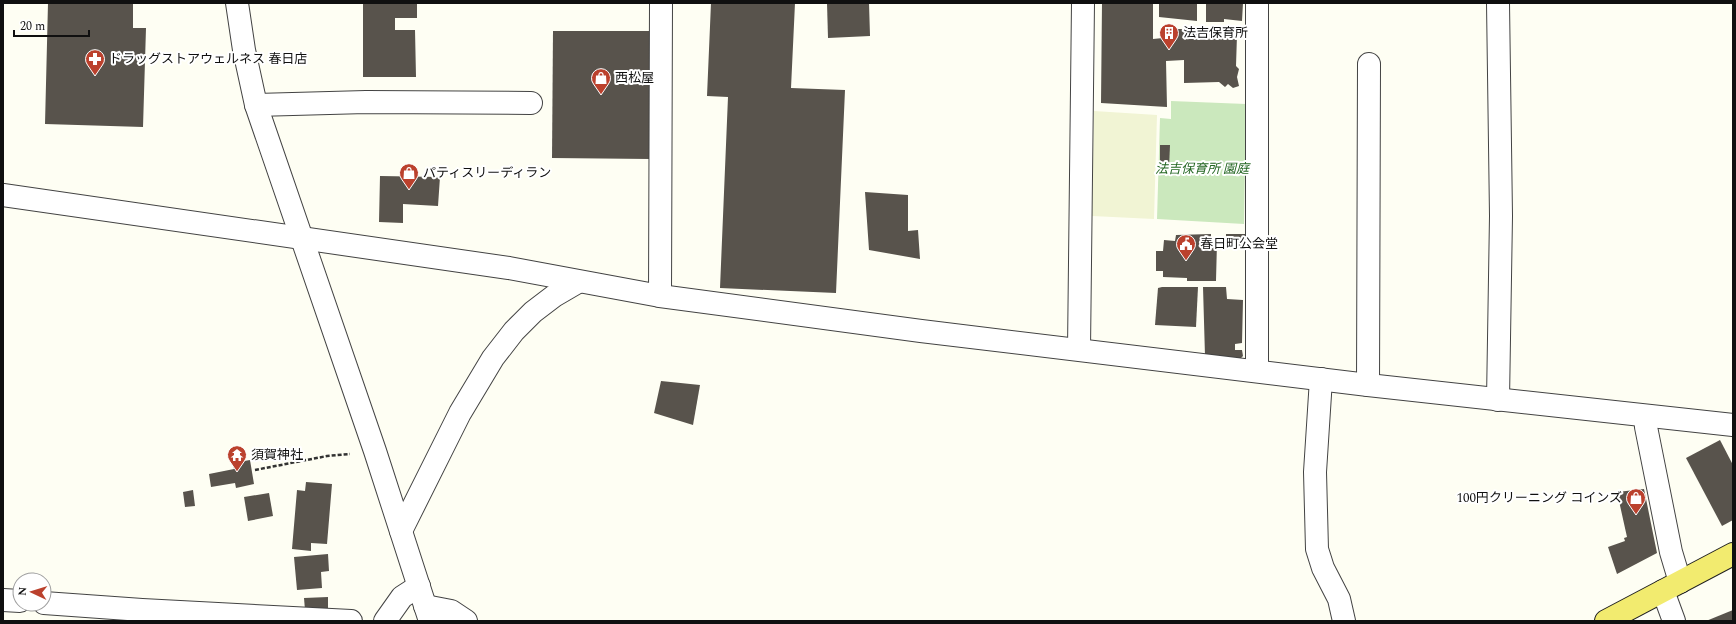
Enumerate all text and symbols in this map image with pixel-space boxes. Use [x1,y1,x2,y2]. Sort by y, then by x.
scale bar [14,12,89,38]
text: 20 m [20,17,45,36]
building icon: 法吉保育所 [1158,22,1180,50]
place label: 法吉保育所 [1183,23,1248,43]
pharmacy icon: ドラッグストアウェルネス 春日店 [84,48,106,76]
place label: ドラッグストアウェルネス 春日店 [109,49,307,69]
shop icon: 西松屋 [590,67,612,95]
place label: 西松屋 [615,68,654,88]
park label: 法吉保育所 園庭 [1155,159,1251,179]
shop icon: パティスリーディラン [398,162,420,190]
place label: パティスリーディラン [423,163,551,183]
public building icon: 春日町公会堂 [1175,233,1197,261]
place label: 春日町公会堂 [1200,234,1278,254]
temple icon: 須賀神社 [226,444,248,472]
place label: 須賀神社 [251,445,303,465]
shop icon: 100円クリーニング コインズ [1625,487,1647,515]
place label: 100円クリーニング コインズ [1457,488,1622,508]
north arrow [12,572,52,612]
text: N [14,586,31,596]

